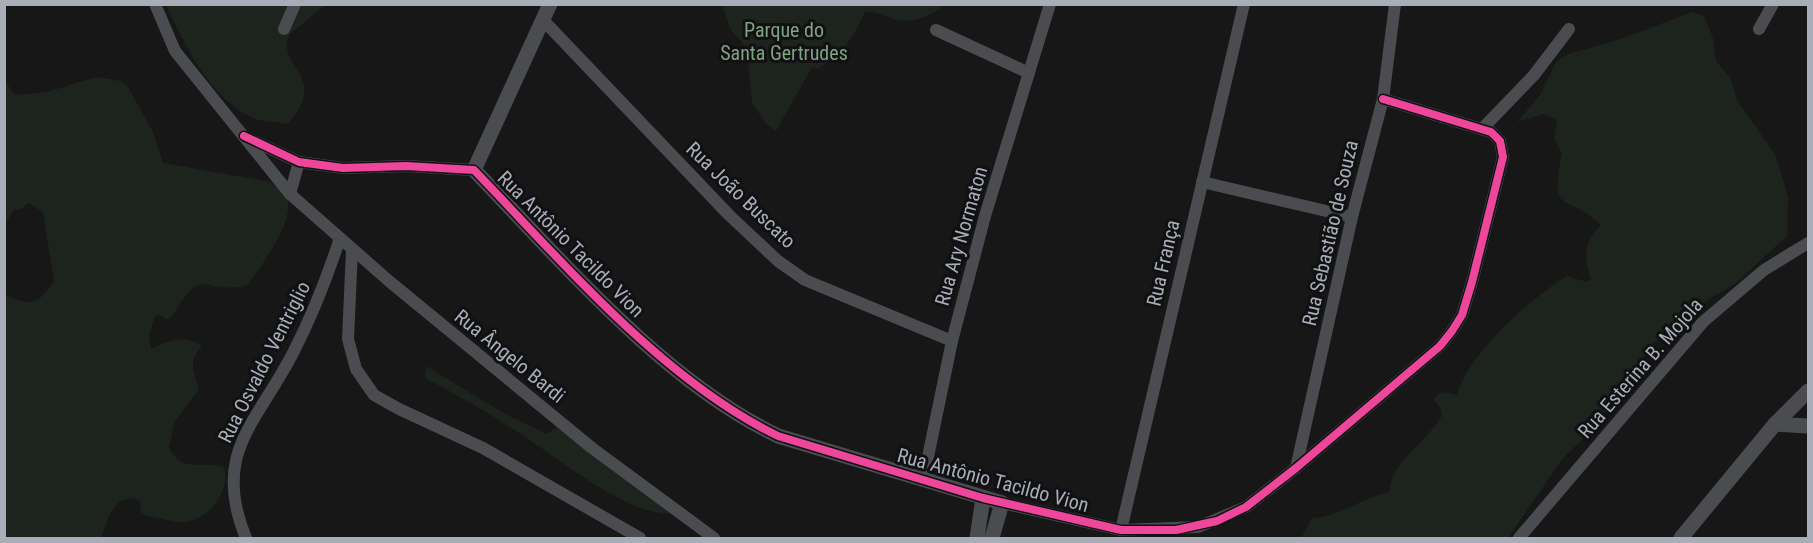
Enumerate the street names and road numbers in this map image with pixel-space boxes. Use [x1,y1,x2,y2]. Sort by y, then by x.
street label: Rua João Buscato [681,137,801,253]
street label: Rua Sebastião de Souza [1297,138,1363,328]
street label: Rua Ary Normaton [930,164,992,308]
street label: Rua Antônio Tacildo Vion [493,166,649,322]
street label: Rua França [1141,218,1185,308]
street label: Rua Osvaldo Ventriglio [213,277,315,447]
street label: Rua Esterina B. Mojola [1573,293,1707,443]
street label: Rua Ângelo Bardi [450,304,570,408]
street label: Rua Antônio Tacildo Vion [895,443,1091,517]

